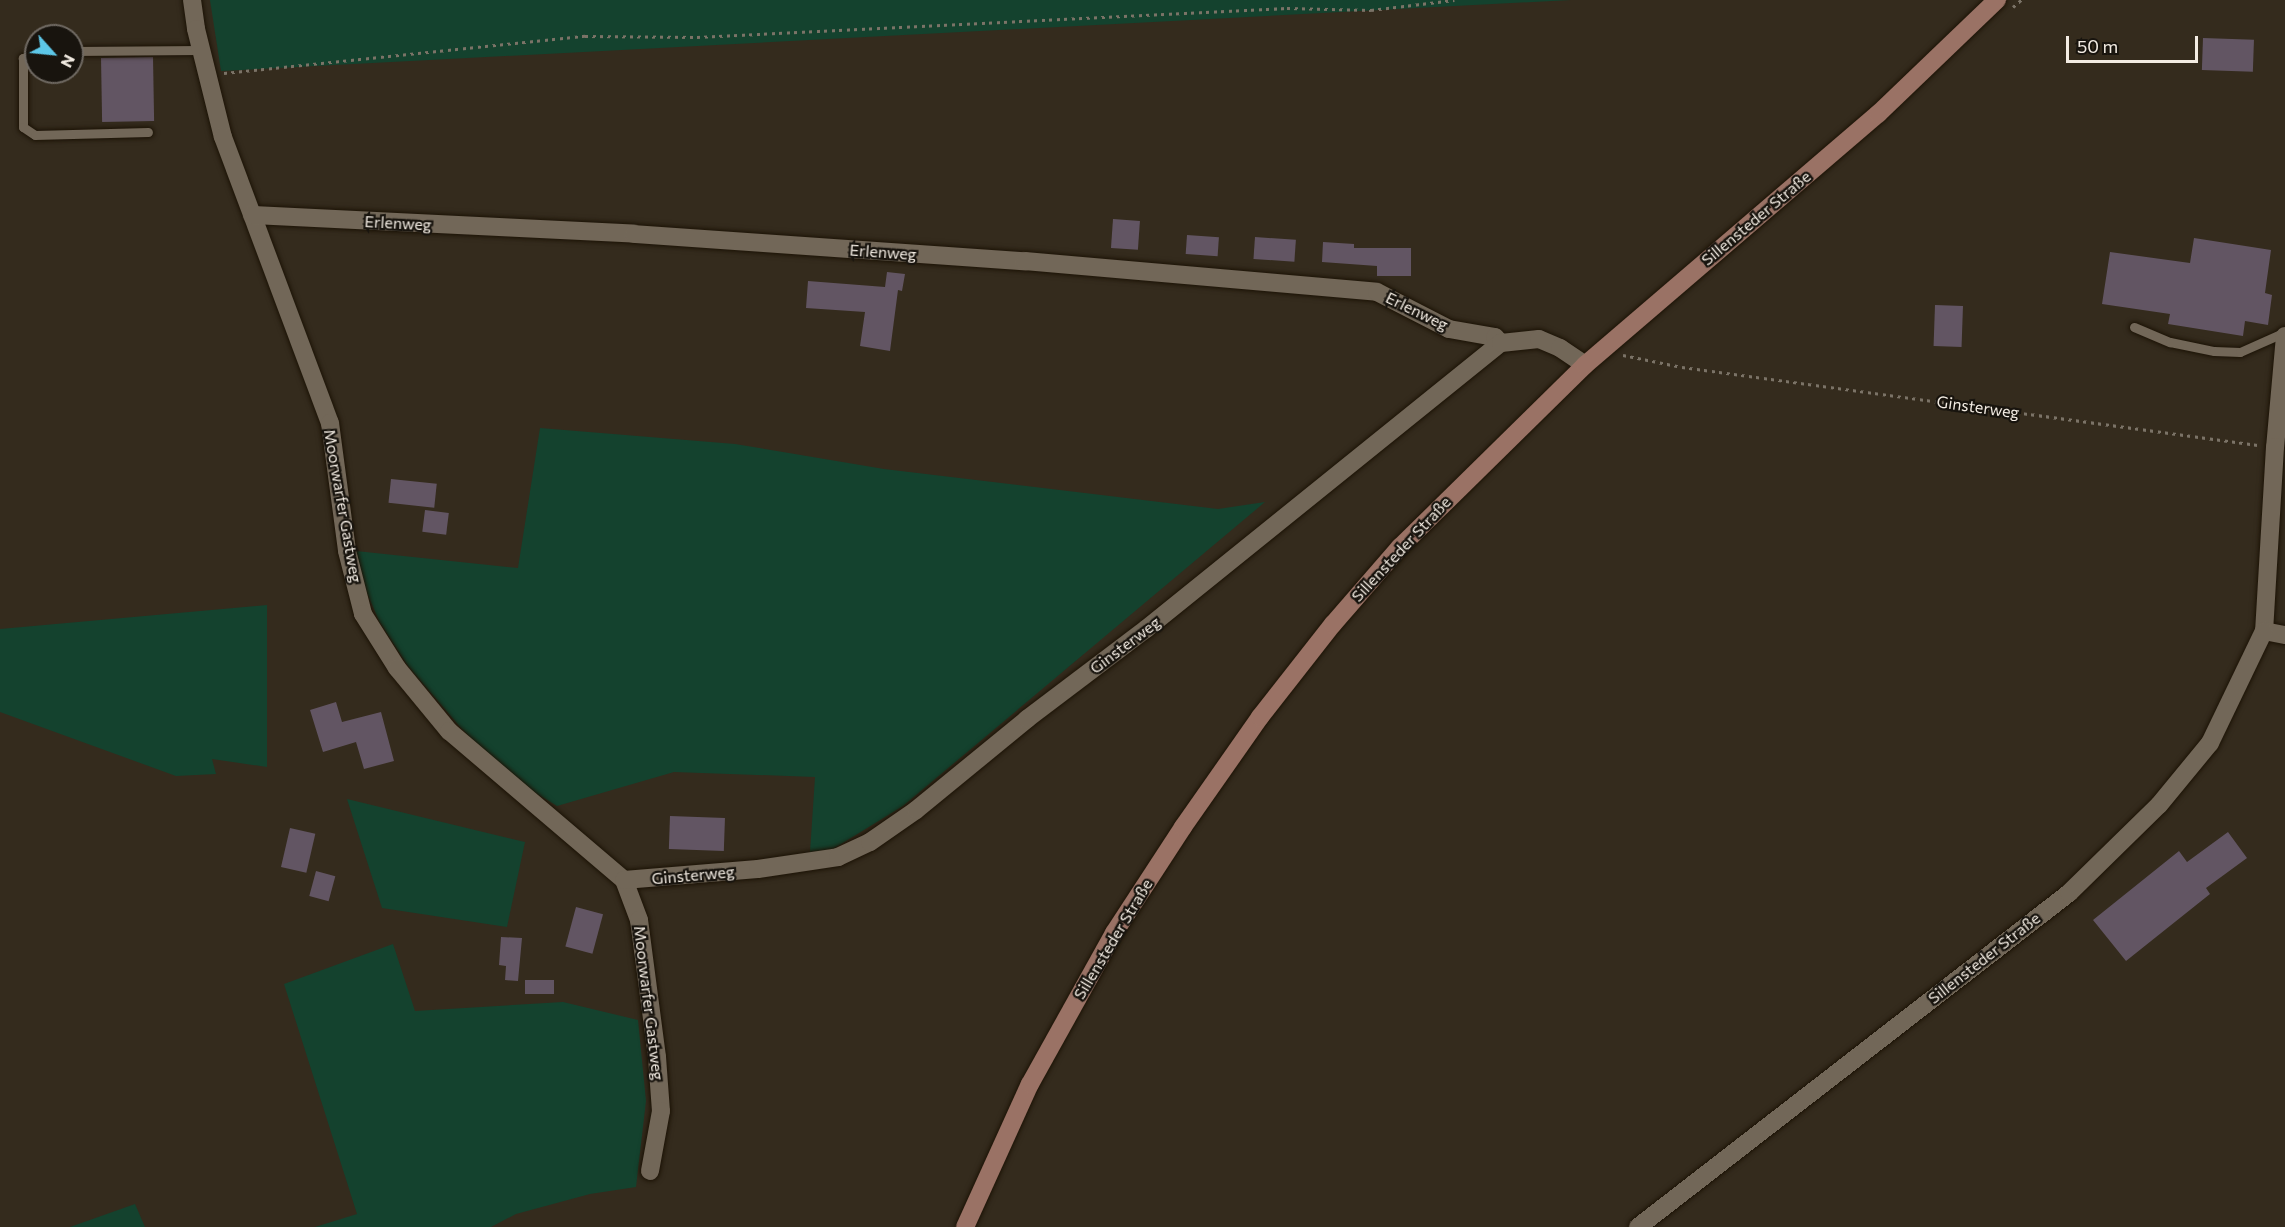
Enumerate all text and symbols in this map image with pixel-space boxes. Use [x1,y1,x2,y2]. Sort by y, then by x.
north arrow [24,24,84,84]
scale bar [2069,24,2201,62]
text: 50 m [2077,35,2118,57]
text: N [58,52,80,71]
street label: Sillensteder Straße [1697,167,1815,269]
street label: Erlenweg [364,212,432,234]
street label: Erlenweg [849,240,917,264]
street label: Erlenweg [1383,288,1451,334]
street label: Ginsterweg [1935,392,2021,422]
street label: Moorwarfer Gastweg [320,428,366,584]
street label: Sillensteder Straße [1347,492,1455,606]
street label: Ginsterweg [1086,612,1164,678]
street label: Ginsterweg [651,862,735,888]
street label: Sillensteder Straße [1069,875,1157,1003]
street label: Sillensteder Straße [1924,908,2044,1008]
street label: Moorwarfer Gastweg [630,925,668,1081]

